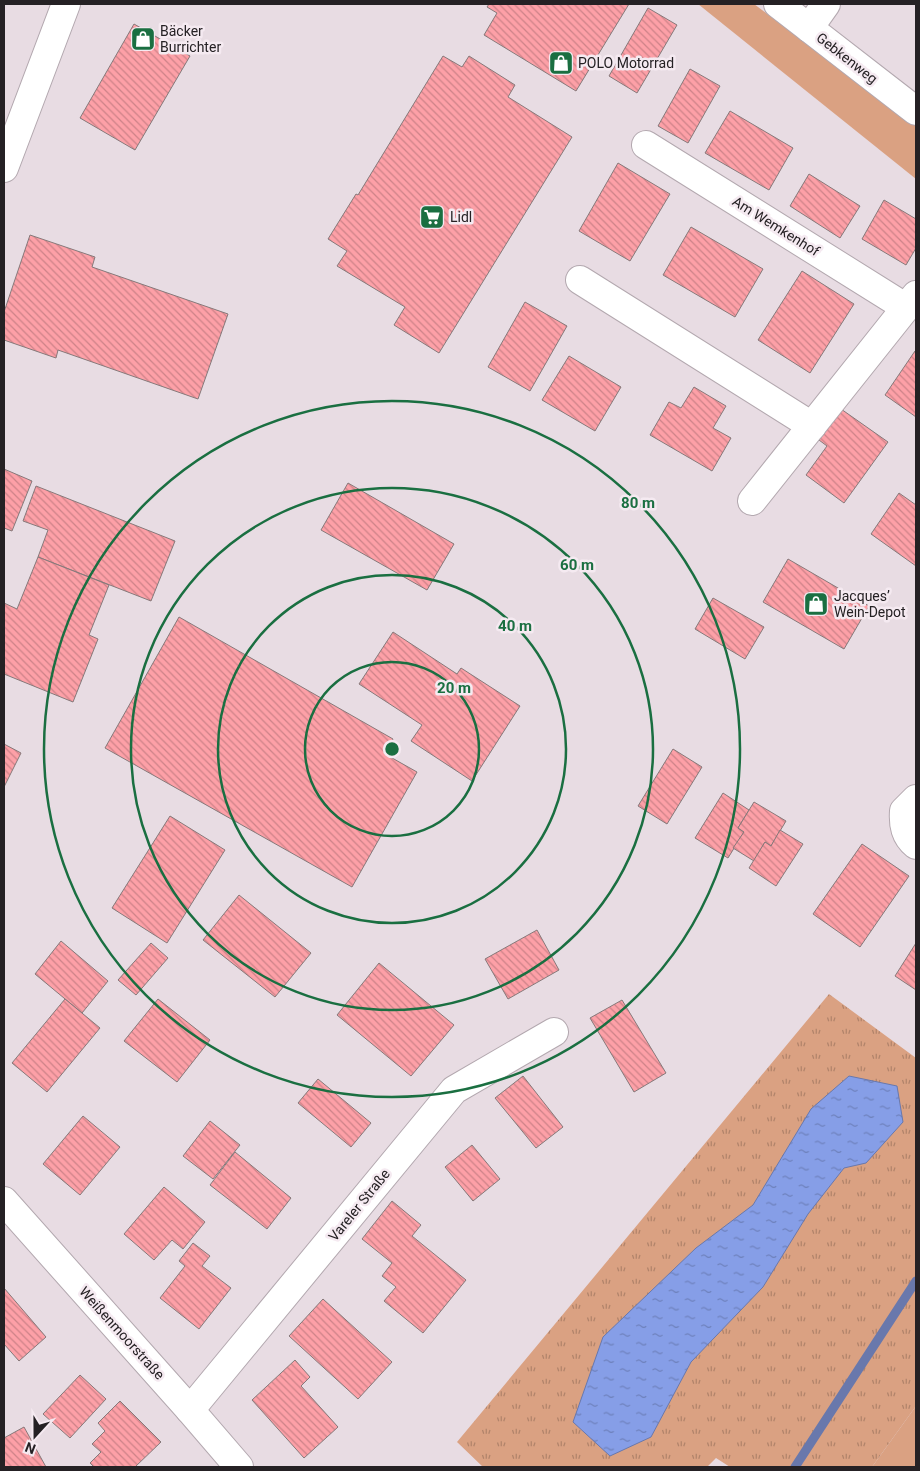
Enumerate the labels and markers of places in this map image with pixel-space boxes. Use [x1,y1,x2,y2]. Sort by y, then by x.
place label: Bäcker Burrichter [160,23,221,55]
shop icon: Bäcker Burrichter [130,26,156,52]
shop icon: POLO Motorrad [548,50,574,76]
place label: POLO Motorrad [578,55,674,71]
supermarket icon: Lidl [419,204,445,230]
place label: Lidl [450,209,472,225]
place label: Jacques’ Wein-Depot [834,588,906,620]
shop icon: Jacques’ Wein-Depot [803,591,829,617]
centre of rings [383,740,401,758]

